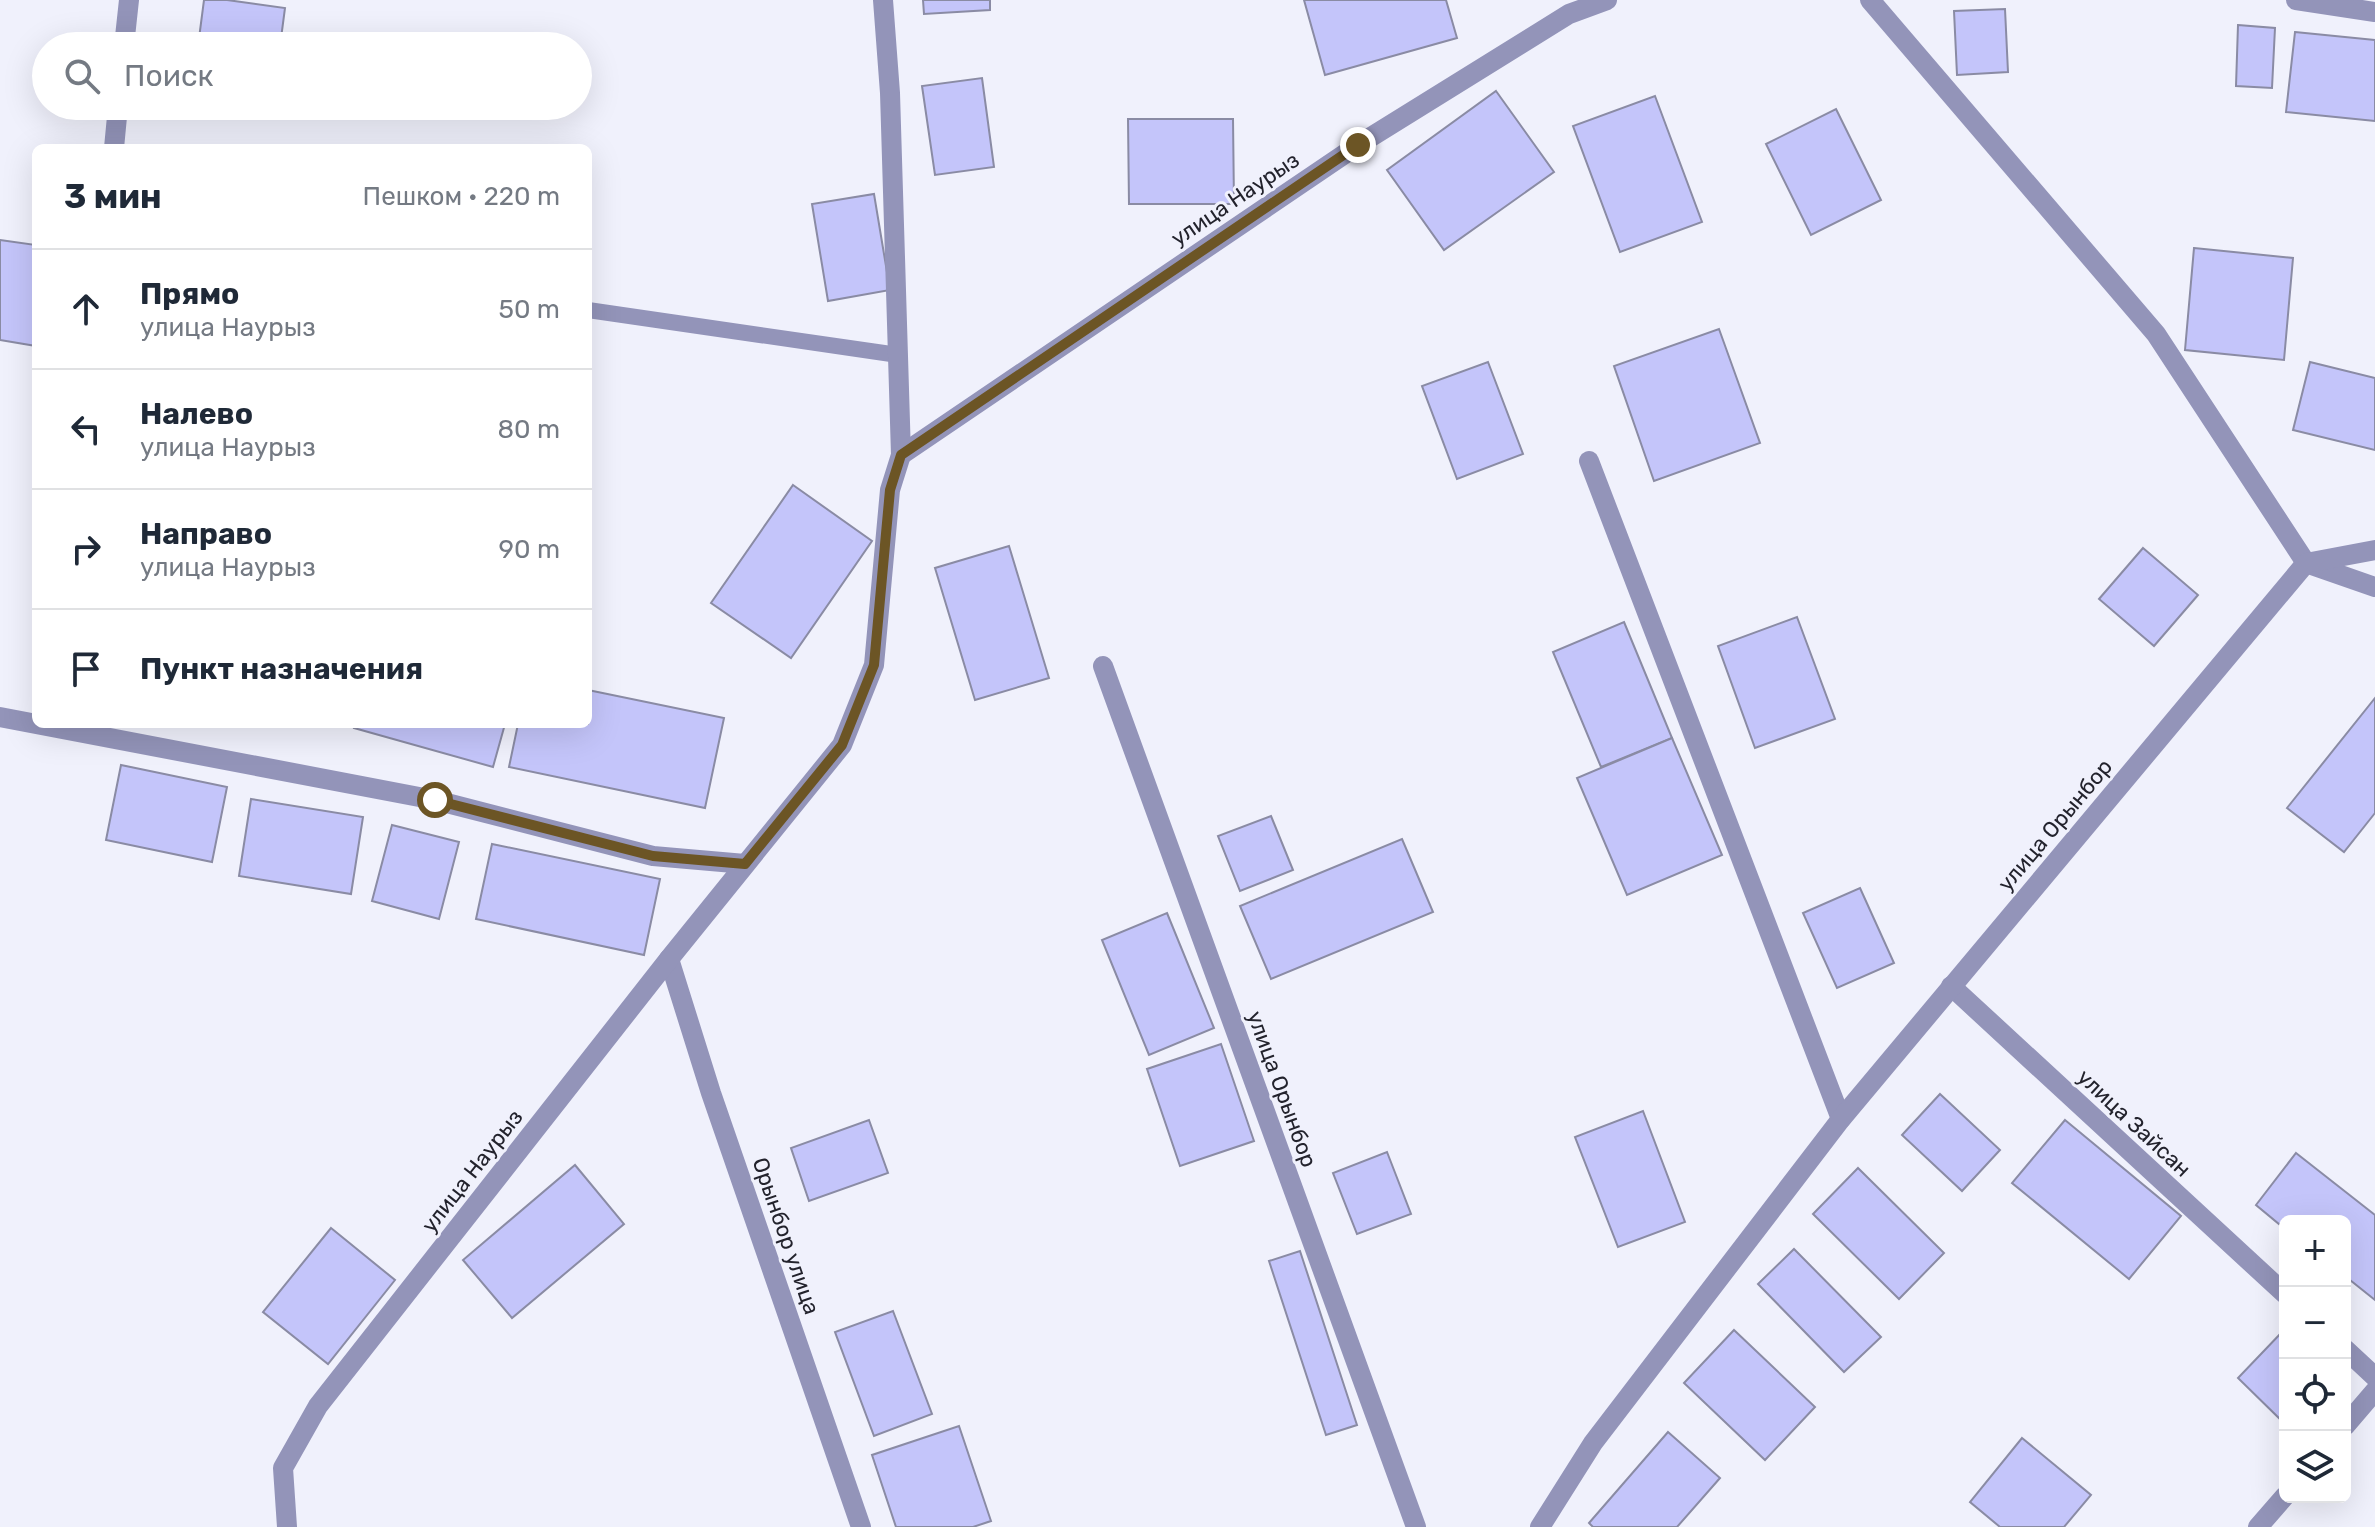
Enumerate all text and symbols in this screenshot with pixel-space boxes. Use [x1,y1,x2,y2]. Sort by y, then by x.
search box [32,32,592,120]
icon: search [60,54,104,98]
text: Поиск [124,58,214,94]
route end [1340,127,1376,163]
street label: улица Наурыз [1166,146,1304,252]
text: 3 мин [64,176,162,217]
text: Пешком · 220 m [363,181,560,212]
text: Прямо [140,276,239,312]
icon: ahead [64,287,108,331]
text: 50 m [499,294,560,325]
text: улица Наурыз [140,312,316,343]
text: Налево [140,396,253,432]
icon: left [64,407,108,451]
text: 80 m [497,414,560,445]
text: улица Наурыз [140,432,316,463]
text: Направо [140,516,272,552]
icon: right [64,527,108,571]
text: 90 m [499,534,560,565]
text: улица Наурыз [140,552,316,583]
icon: arrive [64,647,108,691]
text: Пункт назначения [140,651,423,687]
street label: улица Орынбор [1992,753,2118,897]
route start [417,782,453,818]
street label: улица Орынбор [1241,1007,1323,1171]
street label: улица Зайсан [2072,1063,2196,1183]
street label: улица Наурыз [416,1104,528,1238]
street label: Орынбор улица [747,1154,825,1318]
map controls [2279,1215,2351,1503]
button: + [2279,1215,2351,1287]
button: − [2279,1287,2351,1359]
button: locate [2279,1359,2351,1431]
button: layers [2279,1431,2351,1503]

